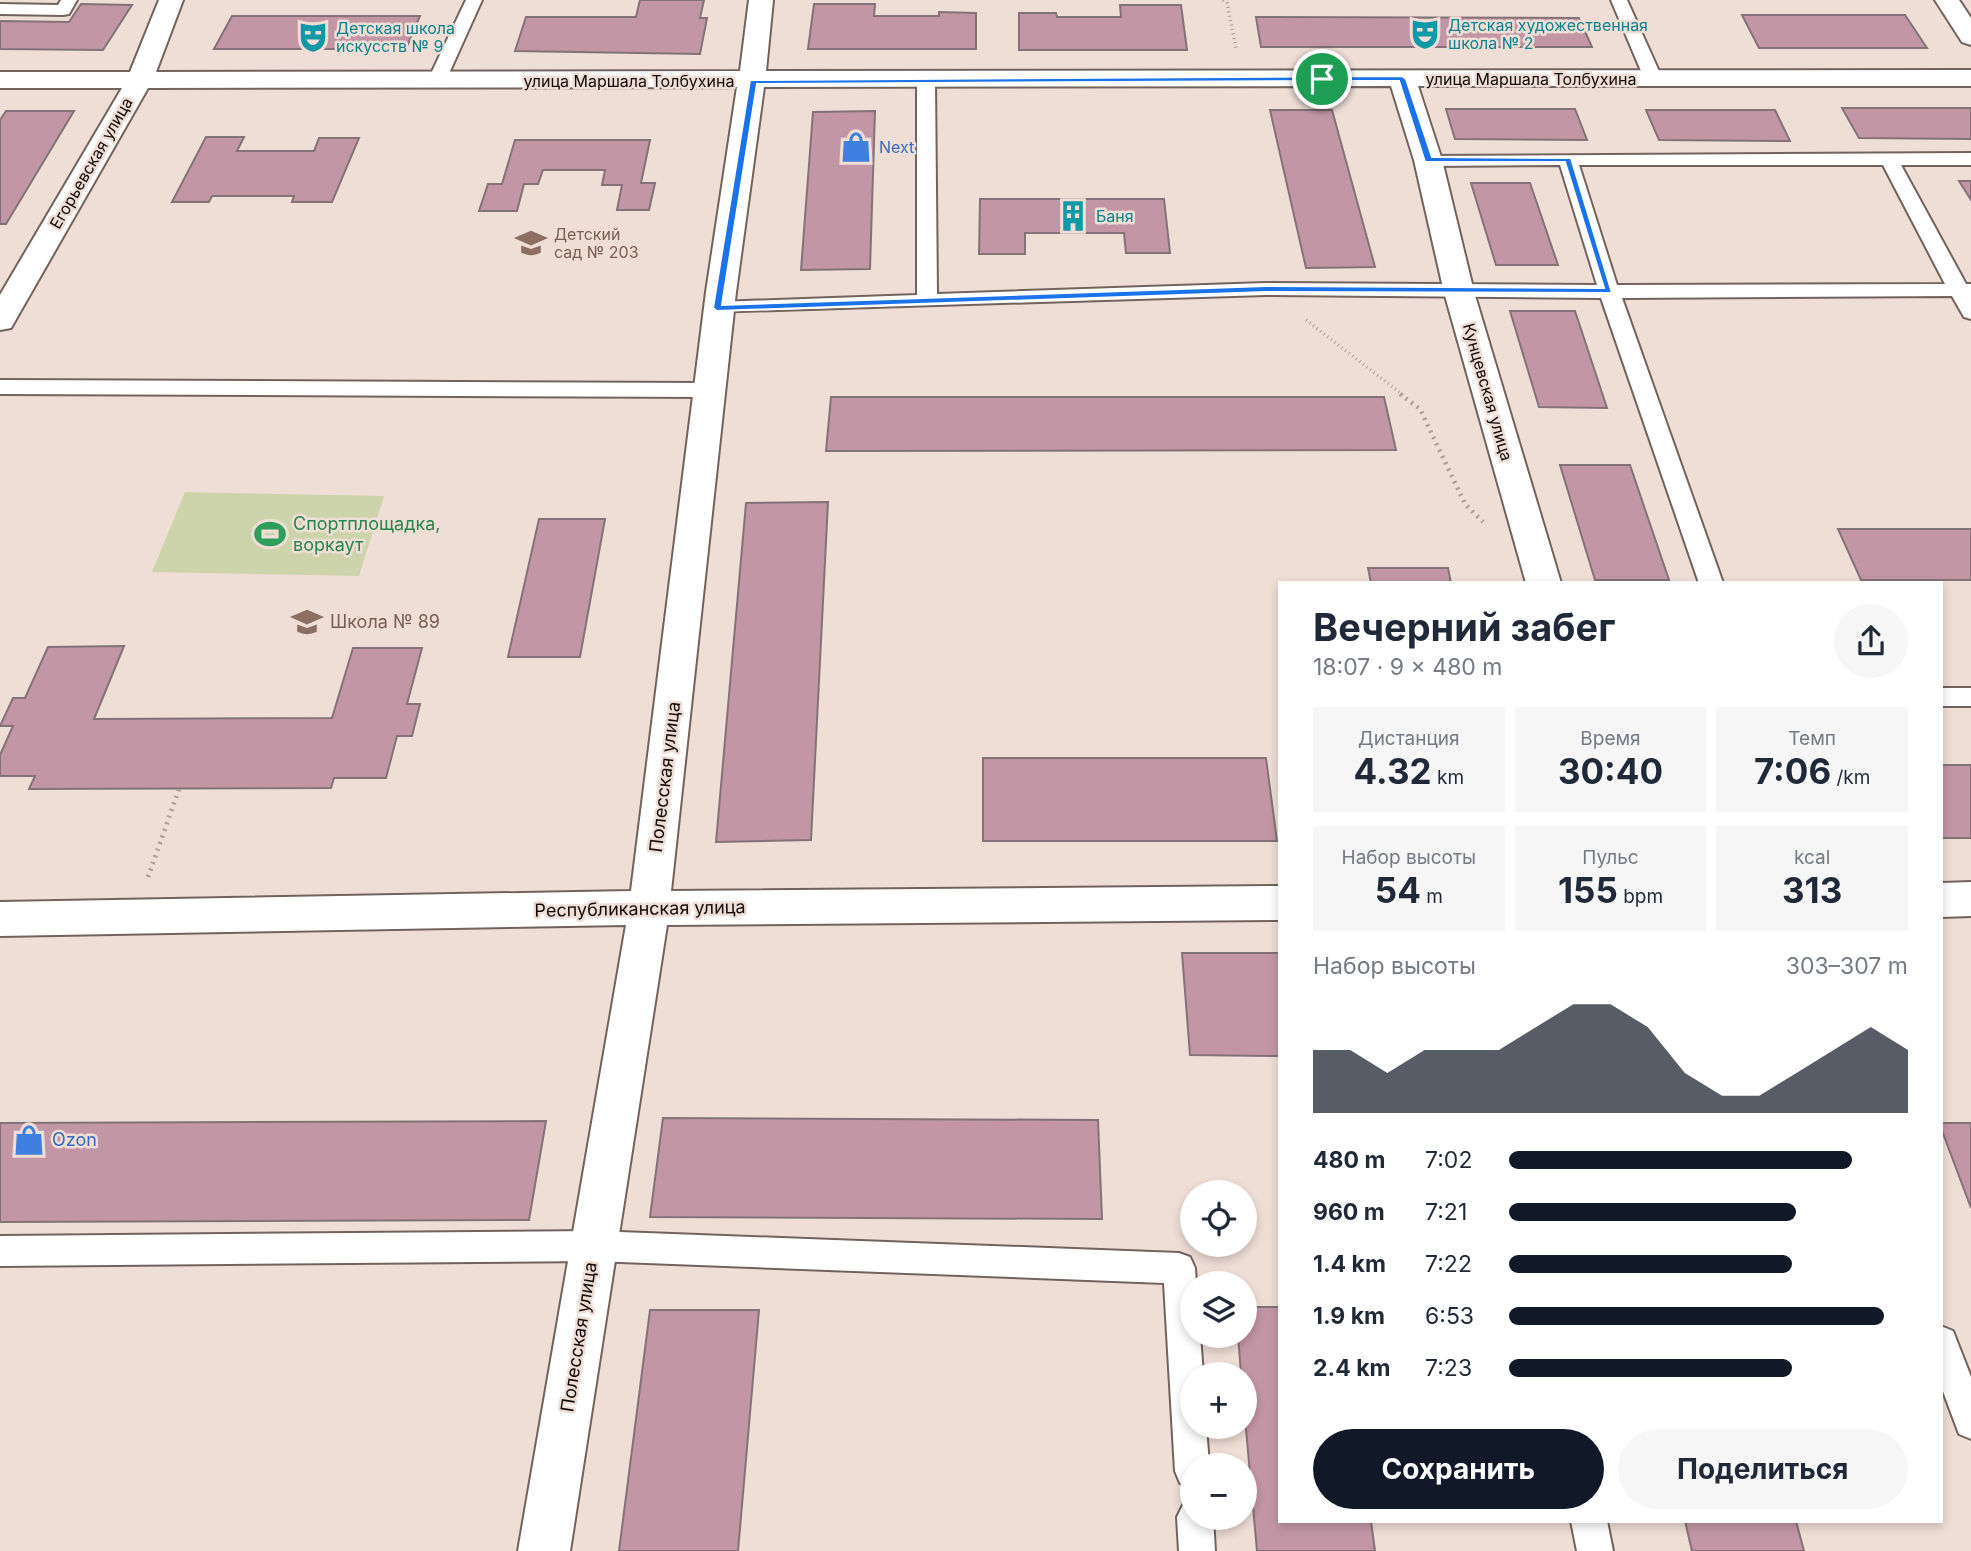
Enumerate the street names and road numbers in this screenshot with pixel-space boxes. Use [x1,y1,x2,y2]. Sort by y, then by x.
street label: улица Маршала Толбухина [1425,69,1637,89]
street label: улица Маршала Толбухина [523,71,735,91]
street label: Егорьевская улица [45,94,137,232]
street label: Кунцевская улица [1459,321,1517,463]
street label: Полесская улица [645,700,684,853]
street label: Республиканская улица [534,896,746,921]
street label: Полесская улица [556,1260,601,1413]

